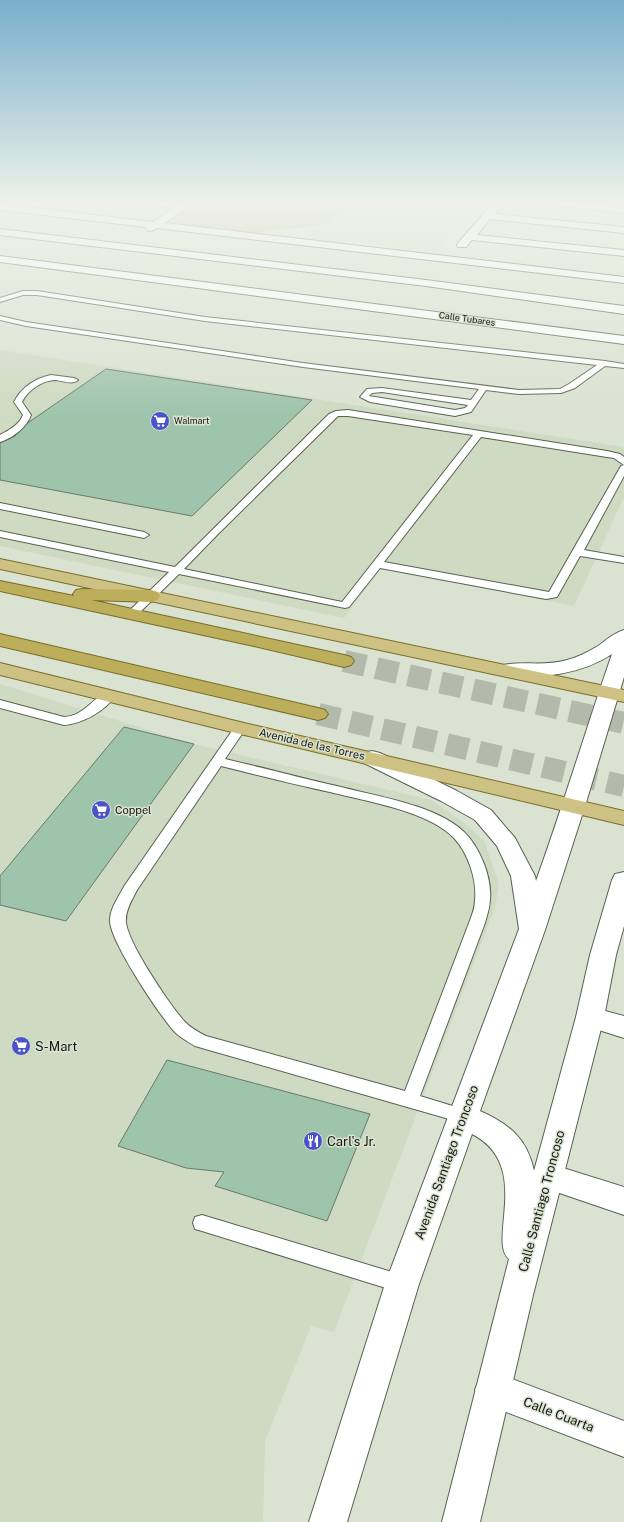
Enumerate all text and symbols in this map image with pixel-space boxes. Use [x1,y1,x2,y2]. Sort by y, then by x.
street label: Calle Tubares [438,309,496,328]
supermarket icon: Walmart [149,410,171,432]
place label: Walmart [174,415,210,426]
street label: Avenida de las Torres [258,726,366,762]
supermarket icon: Coppel [90,799,112,821]
place label: Coppel [115,804,151,816]
supermarket icon: S-Mart [10,1035,32,1057]
place label: S-Mart [35,1039,77,1054]
street label: Avenida Santiago Troncoso [411,1083,481,1241]
street label: Calle Santiago Troncoso [515,1129,568,1274]
restaurant icon: Carl's Jr. [302,1130,324,1152]
place label: Carl's Jr. [327,1134,376,1149]
street label: Calle Cuarta [521,1394,596,1435]

